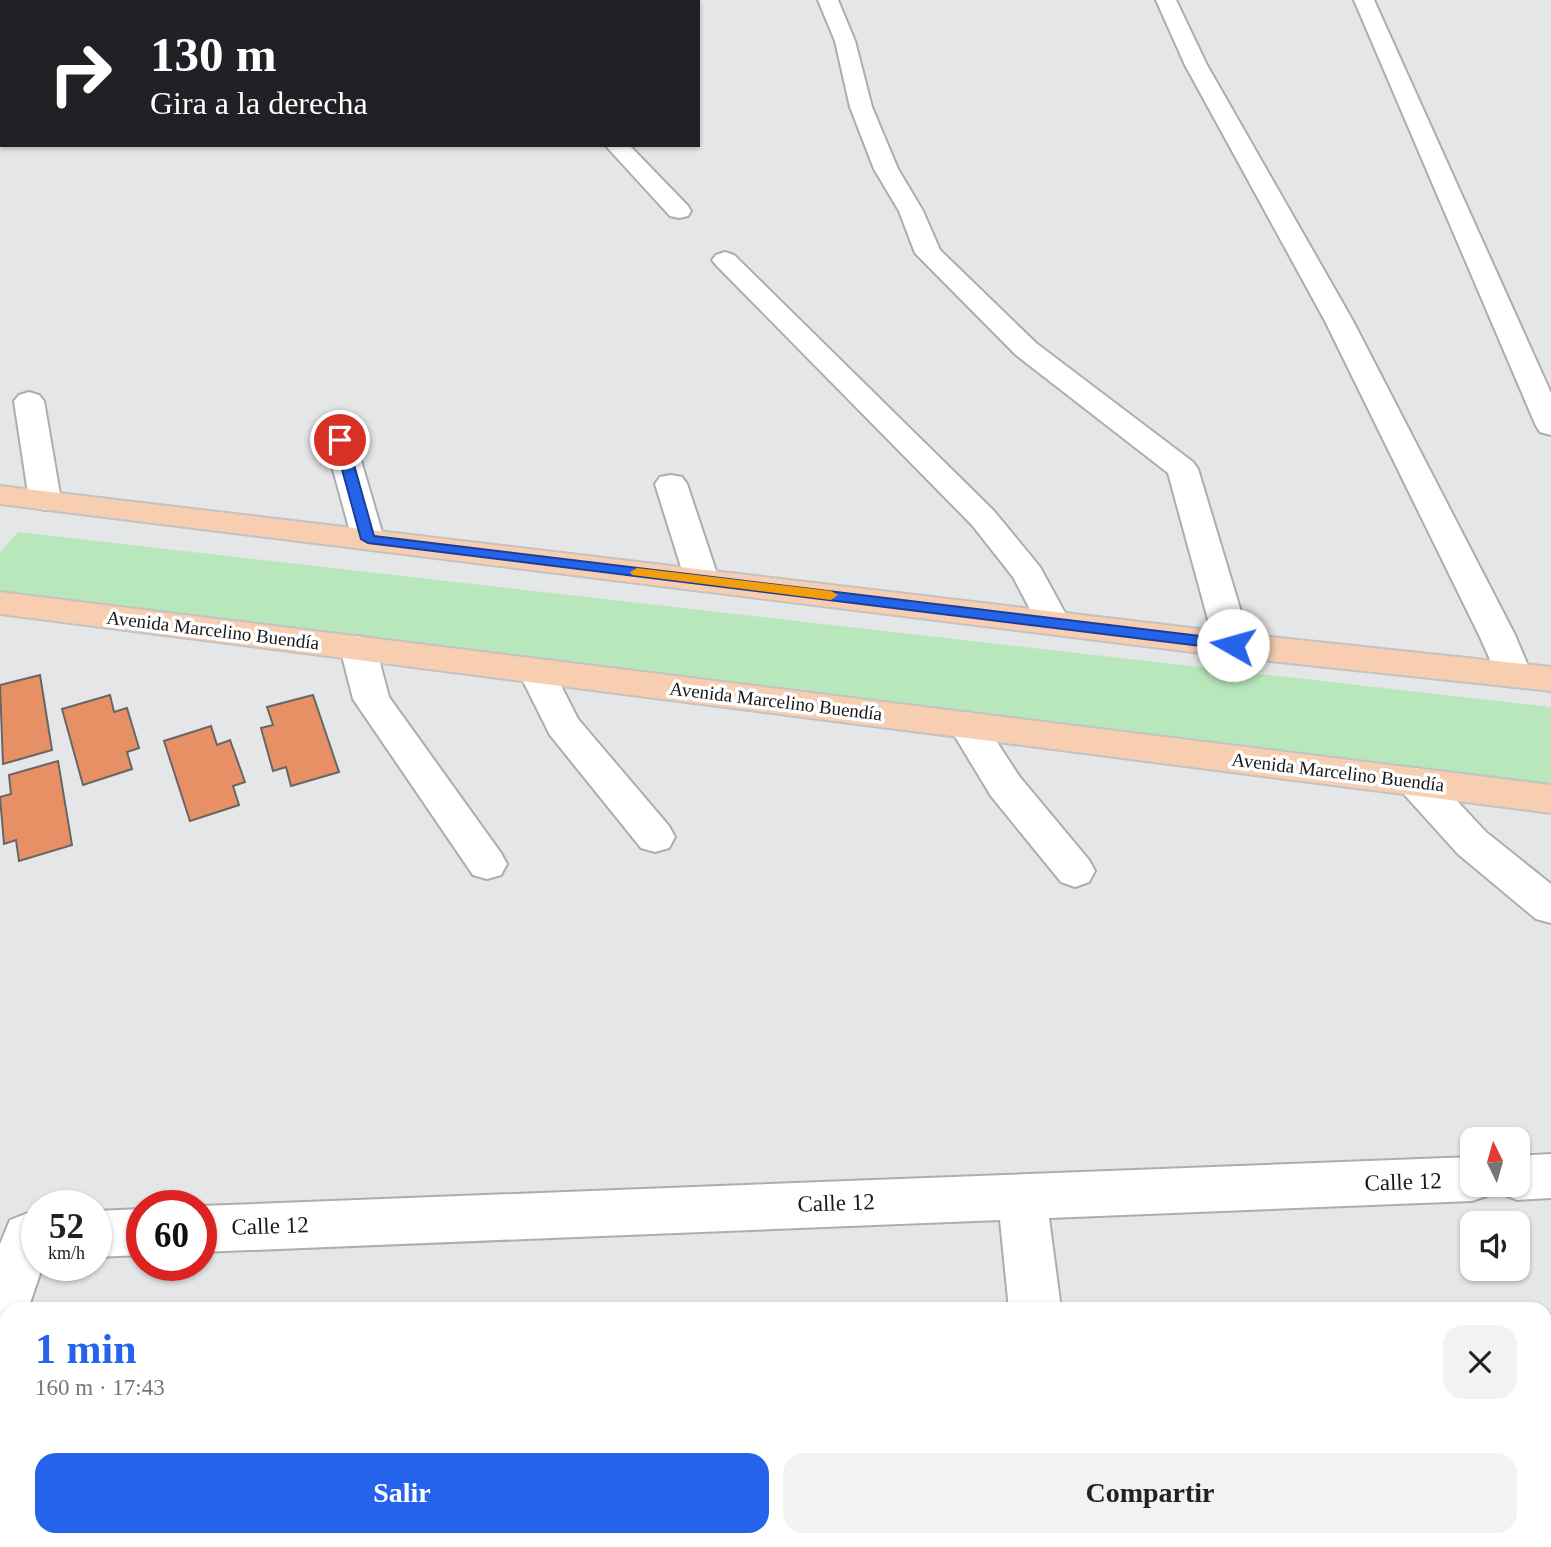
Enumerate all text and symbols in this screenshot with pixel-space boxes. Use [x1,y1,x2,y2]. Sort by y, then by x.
text: 130 m [150,27,277,82]
icon: right [35,28,126,119]
text: Gira a la derecha [150,85,368,121]
pin [310,410,370,470]
icon: arrive [321,421,359,459]
street label: Avenida Marcelino Buendía [106,607,321,654]
position arrow [1196,608,1270,682]
street label: Avenida Marcelino Buendía [669,678,884,725]
street label: Avenida Marcelino Buendía [1231,749,1446,796]
north arrow [1460,1127,1530,1197]
map controls [1460,1127,1530,1281]
street label: Calle 12 [1364,1168,1442,1196]
street label: Calle 12 [797,1189,875,1217]
speed limit sign: 60 [126,1190,217,1281]
text: 52 [49,1207,84,1246]
button: sound [1460,1211,1530,1281]
street label: Calle 12 [231,1212,309,1240]
text: km/h [48,1243,85,1263]
button: close [1443,1325,1517,1399]
text: 1 min [35,1326,137,1372]
text: 160 m · 17:43 [35,1375,165,1400]
button: Salir [35,1453,769,1533]
button: Compartir [783,1453,1517,1533]

